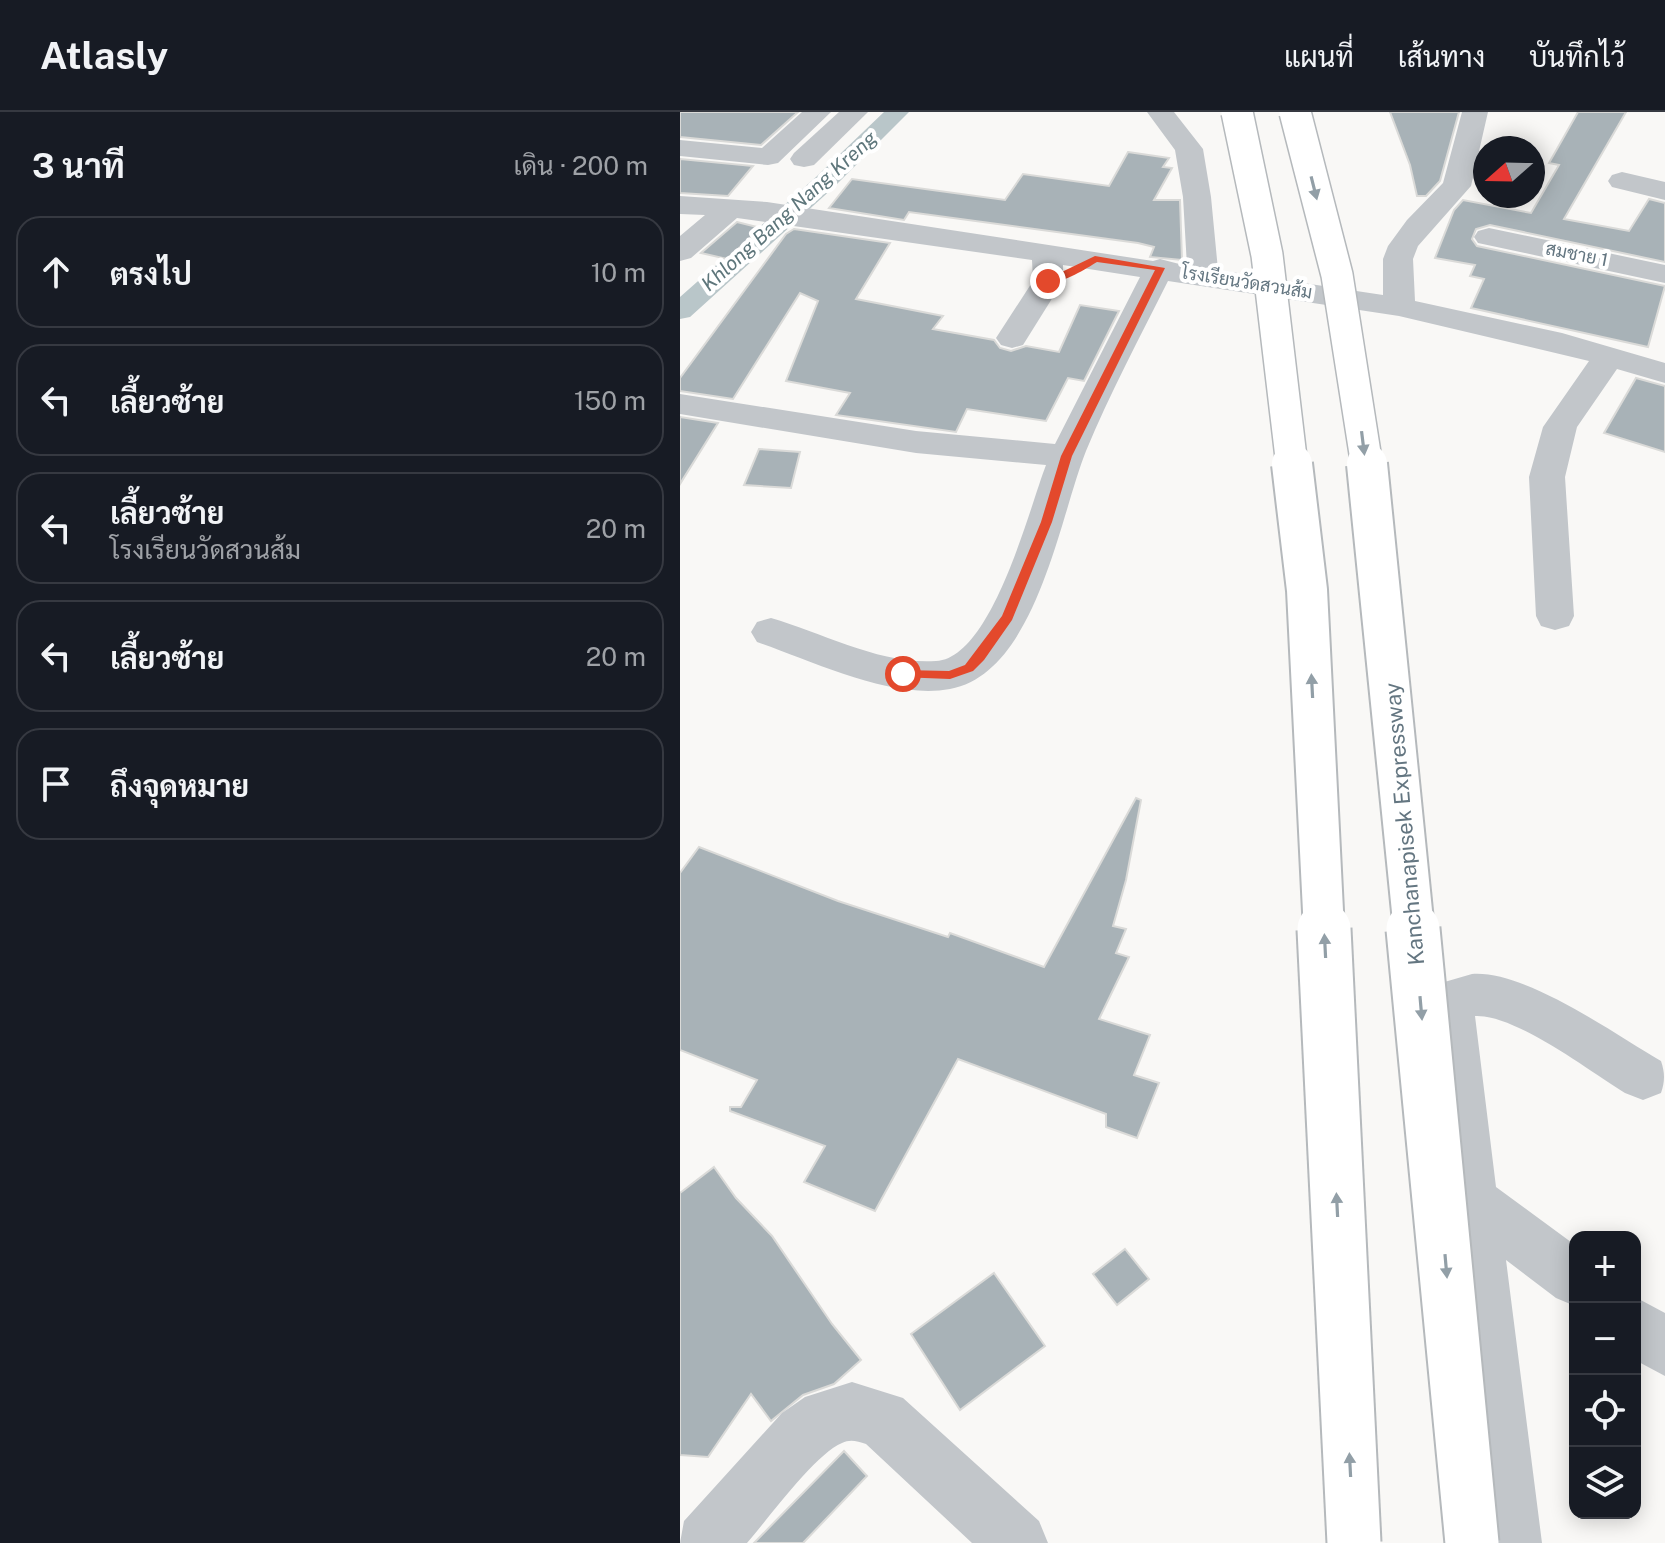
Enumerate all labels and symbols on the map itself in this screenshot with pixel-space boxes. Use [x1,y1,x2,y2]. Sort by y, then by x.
water label: Khlong Bang Nang Kreng [696,126,882,296]
north arrow [1473,136,1545,208]
one-way arrow [1308,175,1321,200]
street label: สมชาย 1 [1544,238,1610,270]
street label: โรงเรียนวัดสวนส้ม [1179,259,1314,303]
route end [1030,263,1066,299]
one-way arrow [1357,431,1370,456]
route start [885,656,921,692]
one-way arrow [1305,673,1318,698]
street label: Kanchanapisek Expressway [1379,681,1429,966]
one-way arrow [1318,933,1331,958]
one-way arrow [1415,996,1428,1021]
one-way arrow [1331,1192,1344,1217]
one-way arrow [1439,1254,1452,1279]
one-way arrow [1343,1452,1356,1477]

